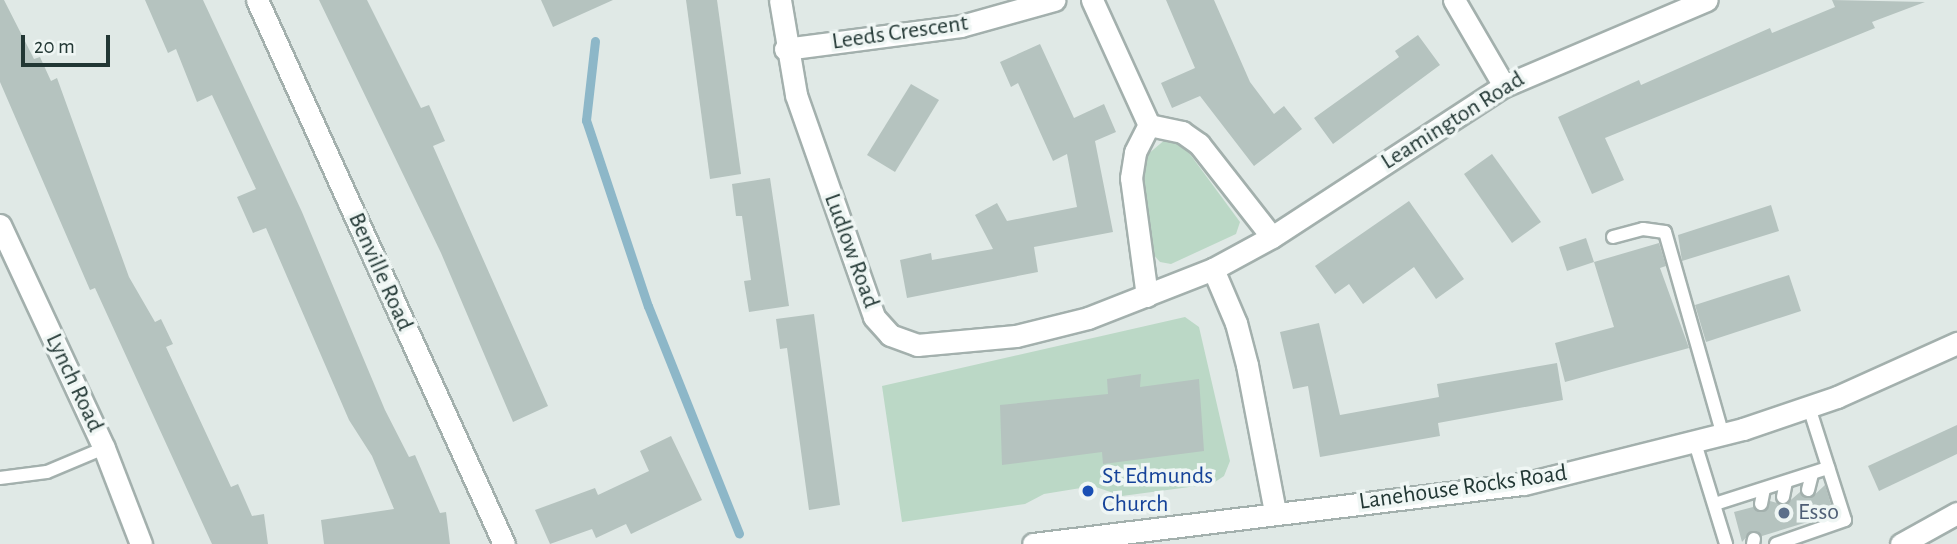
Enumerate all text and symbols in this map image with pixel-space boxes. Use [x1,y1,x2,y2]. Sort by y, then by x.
street label: Leeds Crescent [830,9,970,57]
scale bar [24,21,114,65]
text: 20 m [34,36,75,57]
street label: Leamington Road [1376,65,1530,177]
street label: Ludlow Road [817,190,885,312]
street label: Benville Road [341,208,419,336]
street label: Lynch Road [39,329,109,437]
street label: Lanehouse Rocks Road [1357,459,1569,517]
place label: St Edmunds Church [1102,463,1213,519]
marker: St Edmunds Church [1080,483,1096,499]
place label: Esso [1798,499,1839,527]
marker: Esso [1776,505,1792,521]

